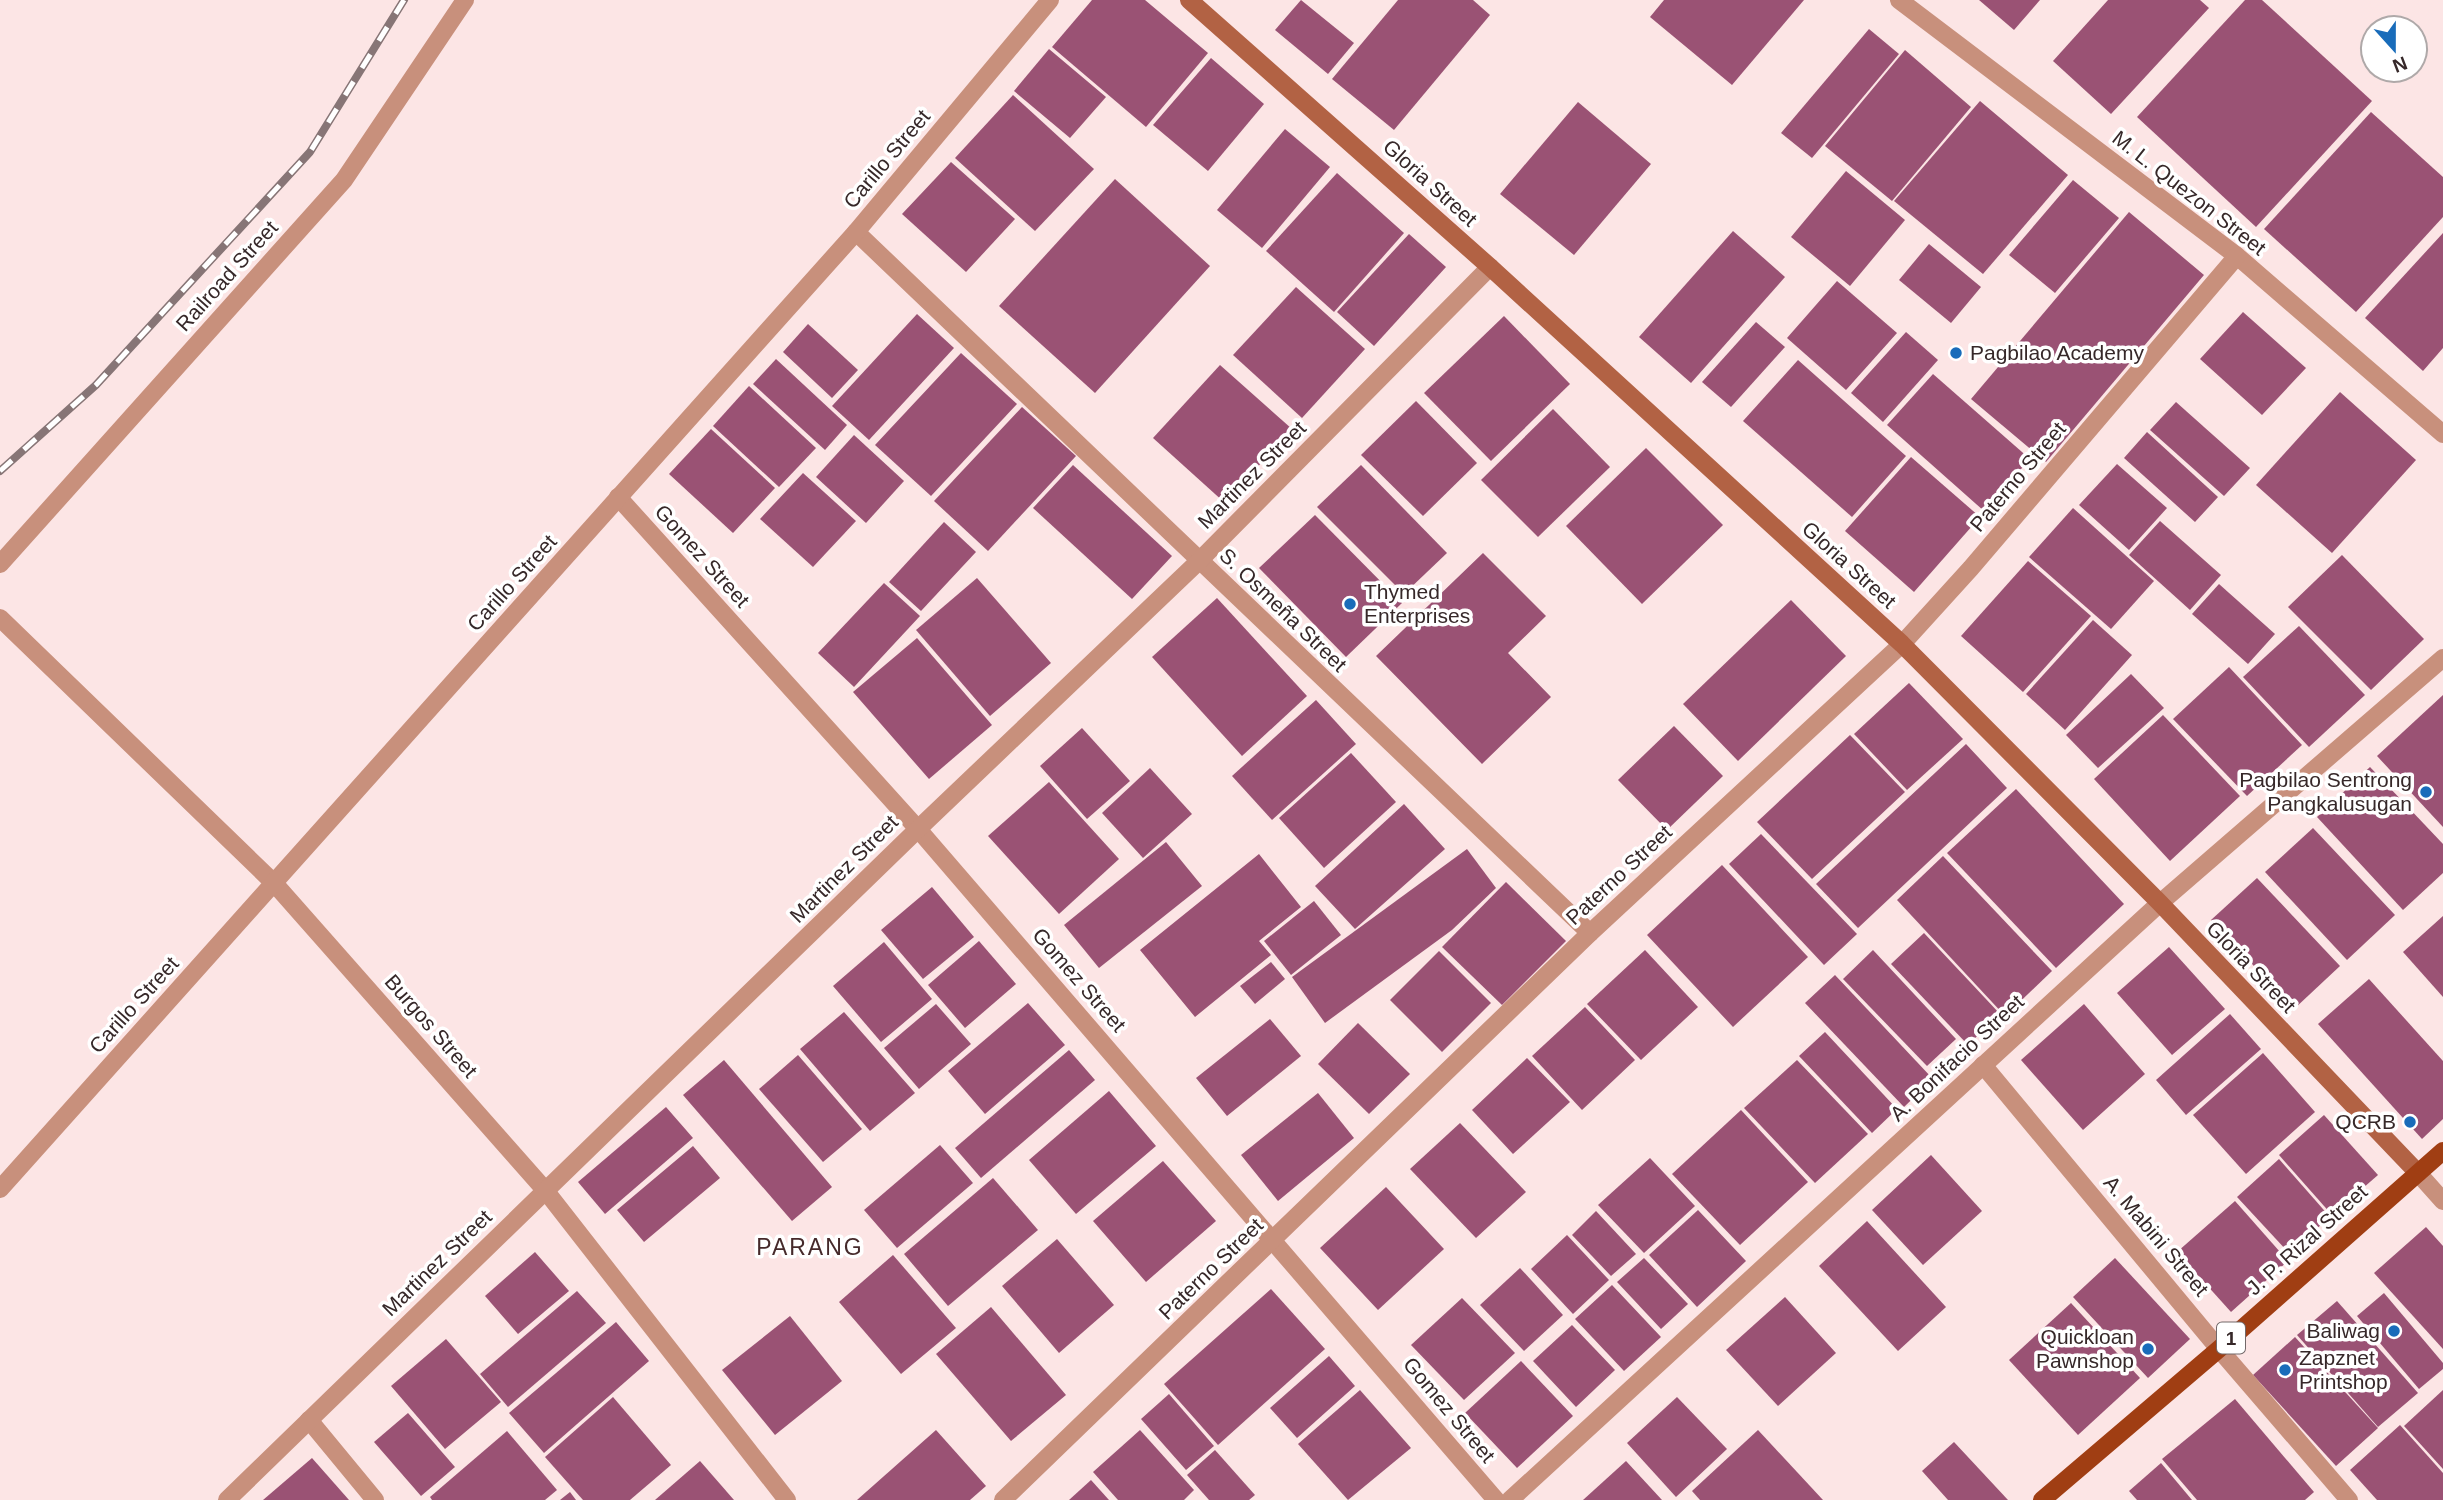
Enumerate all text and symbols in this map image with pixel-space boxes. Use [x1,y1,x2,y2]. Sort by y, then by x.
north arrow [2359,14,2429,84]
text: N [2390,52,2410,77]
street label: Carillo Street [839,105,935,213]
street label: M. L. Quezon Street [2108,126,2271,260]
street label: Gloria Street [1379,135,1482,231]
street label: Railroad Street [171,216,282,335]
place label: Pagbilao Academy [1970,341,2144,364]
marker: Pagbilao Academy [1948,345,1964,361]
street label: Martinez Street [1193,416,1310,533]
street label: Paterno Street [1965,417,2070,536]
street label: Gomez Street [650,500,754,612]
street label: Gloria Street [1798,517,1901,613]
street label: Carillo Street [462,530,561,635]
street label: S. Osmeña Street [1215,543,1351,676]
place label: Thymed Enterprises [1364,580,1470,627]
marker: Thymed Enterprises [1342,596,1358,612]
place label: Pagbilao Sentrong Pangkalusugan [2239,768,2412,815]
marker: Pagbilao Sentrong Pangkalusugan [2418,784,2434,800]
street label: Martinez Street [785,810,902,927]
street label: Paterno Street [1561,820,1676,929]
street label: Gloria Street [2202,916,2301,1017]
street label: Gomez Street [1028,923,1131,1036]
street label: Carillo Street [84,952,183,1057]
street label: Burgos Street [381,970,482,1082]
street label: A. Bonifacio Street [1885,990,2028,1125]
place label: QCRB [2335,1110,2396,1133]
marker: QCRB [2402,1114,2418,1130]
street label: A. Mabini Street [2100,1171,2213,1300]
street label: J. P. Rizal Street [2242,1180,2372,1300]
street label: Martinez Street [377,1205,496,1320]
street label: Paterno Street [1154,1213,1267,1324]
district label: PARANG [756,1234,864,1260]
place label: Baliwag [2306,1319,2380,1342]
road number: 1 [2217,1322,2245,1354]
marker: Baliwag [2386,1323,2402,1339]
place label: Quickloan Pawnshop [2036,1325,2134,1372]
marker: Quickloan Pawnshop [2140,1341,2156,1357]
place label: Zapznet Printshop [2299,1346,2388,1393]
street label: Gomez Street [1399,1353,1500,1467]
marker: Zapznet Printshop [2277,1362,2293,1378]

